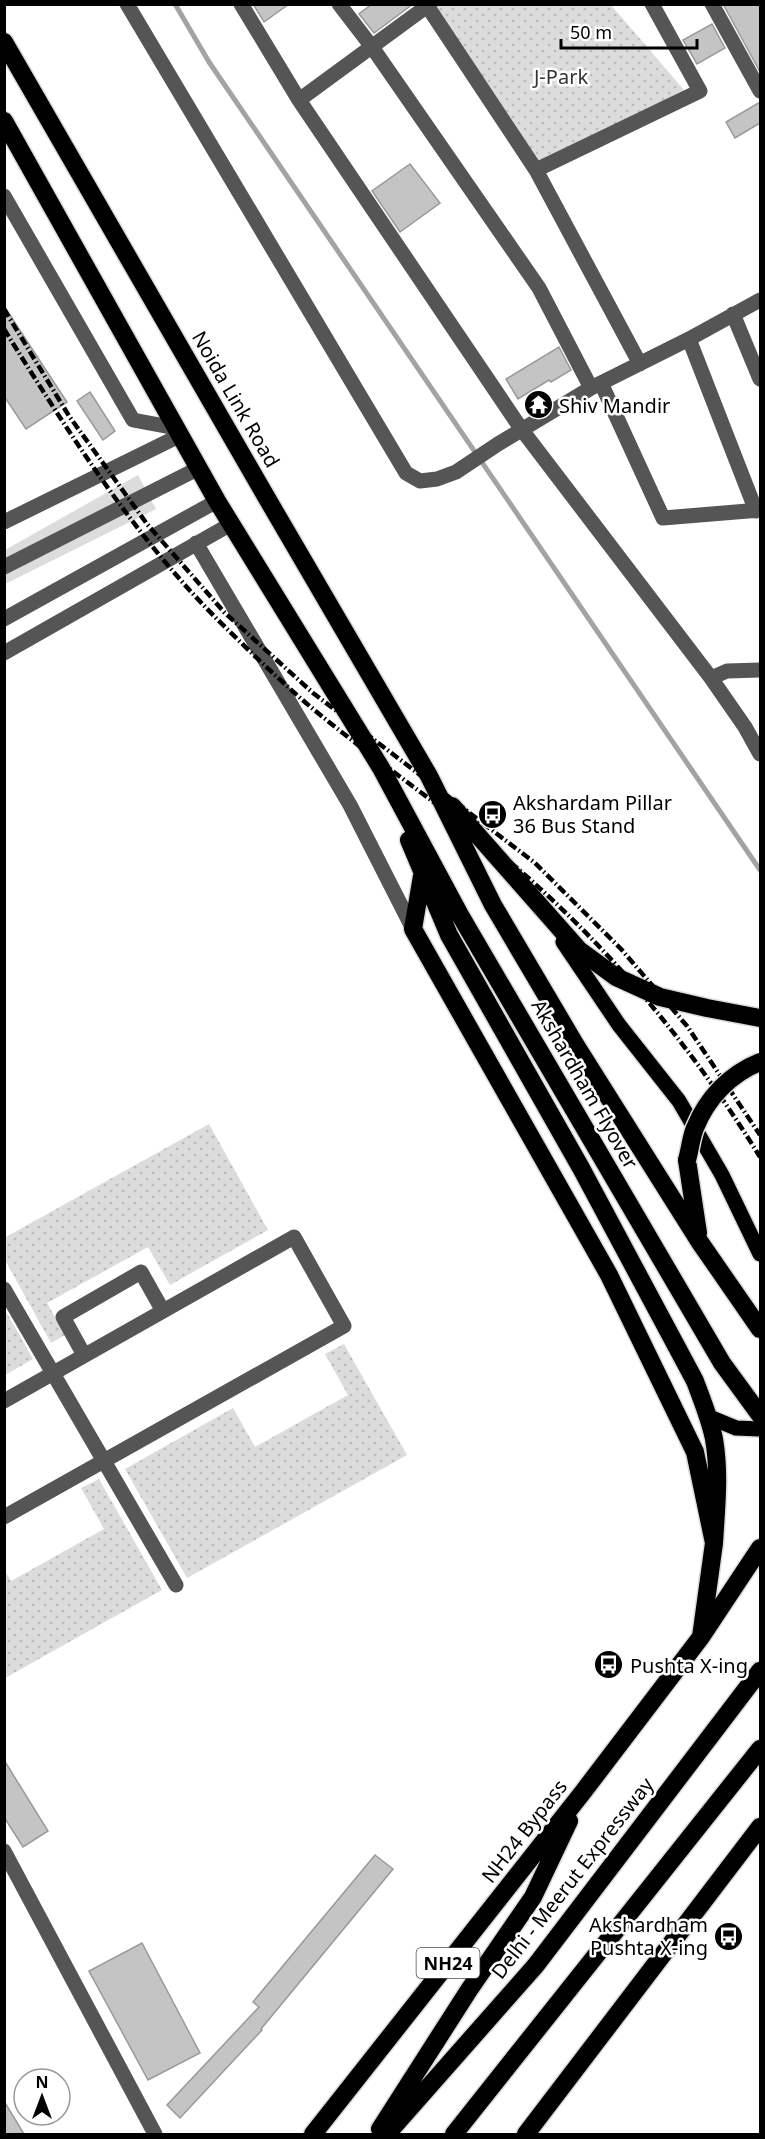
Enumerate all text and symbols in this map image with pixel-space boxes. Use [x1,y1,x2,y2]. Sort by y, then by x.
scale bar [561,12,698,50]
text: 50 m [570,20,612,44]
park label: J-Park [532,63,588,90]
street label: Noida Link Road [186,326,286,472]
temple icon: Shiv Mandir [522,389,554,421]
place label: Shiv Mandir [559,392,670,419]
place label: Akshardam Pillar 36 Bus Stand [513,789,672,839]
bus stop icon: Akshardam Pillar 36 Bus Stand [476,798,508,830]
street label: Akshardham Flyover [525,994,645,1174]
bus stop icon: Pushta X-ing [593,1649,625,1681]
place label: Pushta X-ing [630,1652,748,1679]
street label: Delhi - Meerut Expressway [485,1771,660,1984]
street label: NH24 Bypass [475,1774,573,1888]
place label: Akshardham Pushta X-ing [589,1911,708,1961]
bus stop icon: Akshardham Pushta X-ing [713,1920,745,1952]
road number: NH24 [416,1948,480,1978]
north arrow [12,2067,72,2127]
text: N [35,2071,49,2093]

